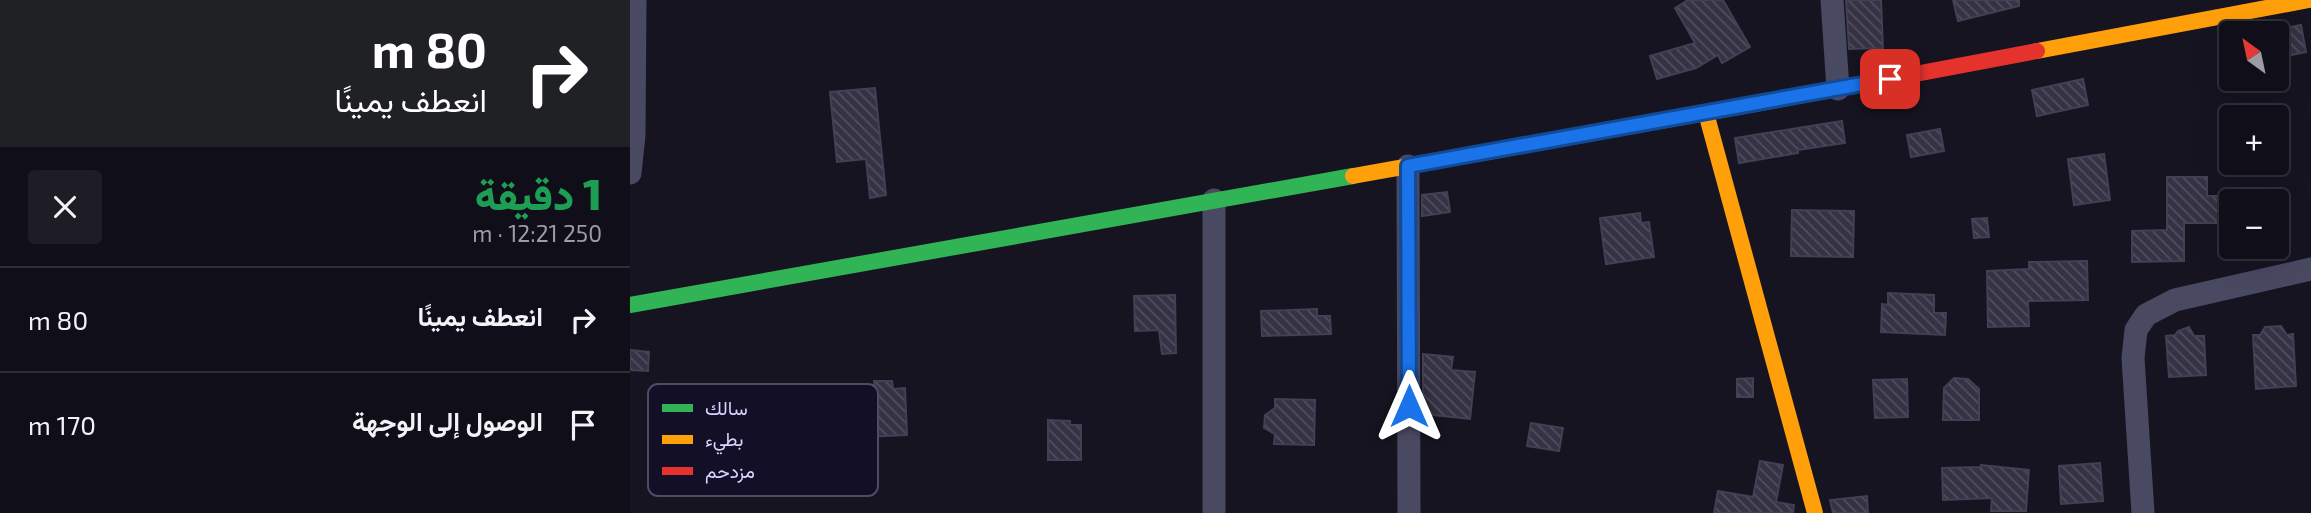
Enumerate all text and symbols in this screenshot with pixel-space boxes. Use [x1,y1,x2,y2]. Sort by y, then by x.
text: 80 m [372,19,487,78]
north arrow [2219,21,2289,91]
map controls [2219,21,2289,259]
icon: right [511,28,602,119]
pin [1860,49,1920,109]
icon: arrive [1871,60,1909,98]
text: انعطف يمينًا [335,80,487,118]
button: + [2219,105,2289,175]
text: 1 دقيقة [475,168,602,218]
button: close [28,170,102,244]
button: − [2219,189,2289,259]
text: 250 m · 12:21 [472,219,602,247]
text: انعطف يمينًا [418,300,543,331]
icon: right [564,301,602,339]
text: 80 m [28,304,88,335]
position arrow [1372,369,1446,443]
legend [648,384,878,496]
text: سالك [705,396,748,419]
text: الوصول إلى الوجهة [352,405,543,436]
icon: arrive [564,406,602,444]
text: 170 m [28,409,96,440]
text: بطيء [705,427,743,455]
text: مزدحم [705,459,755,484]

